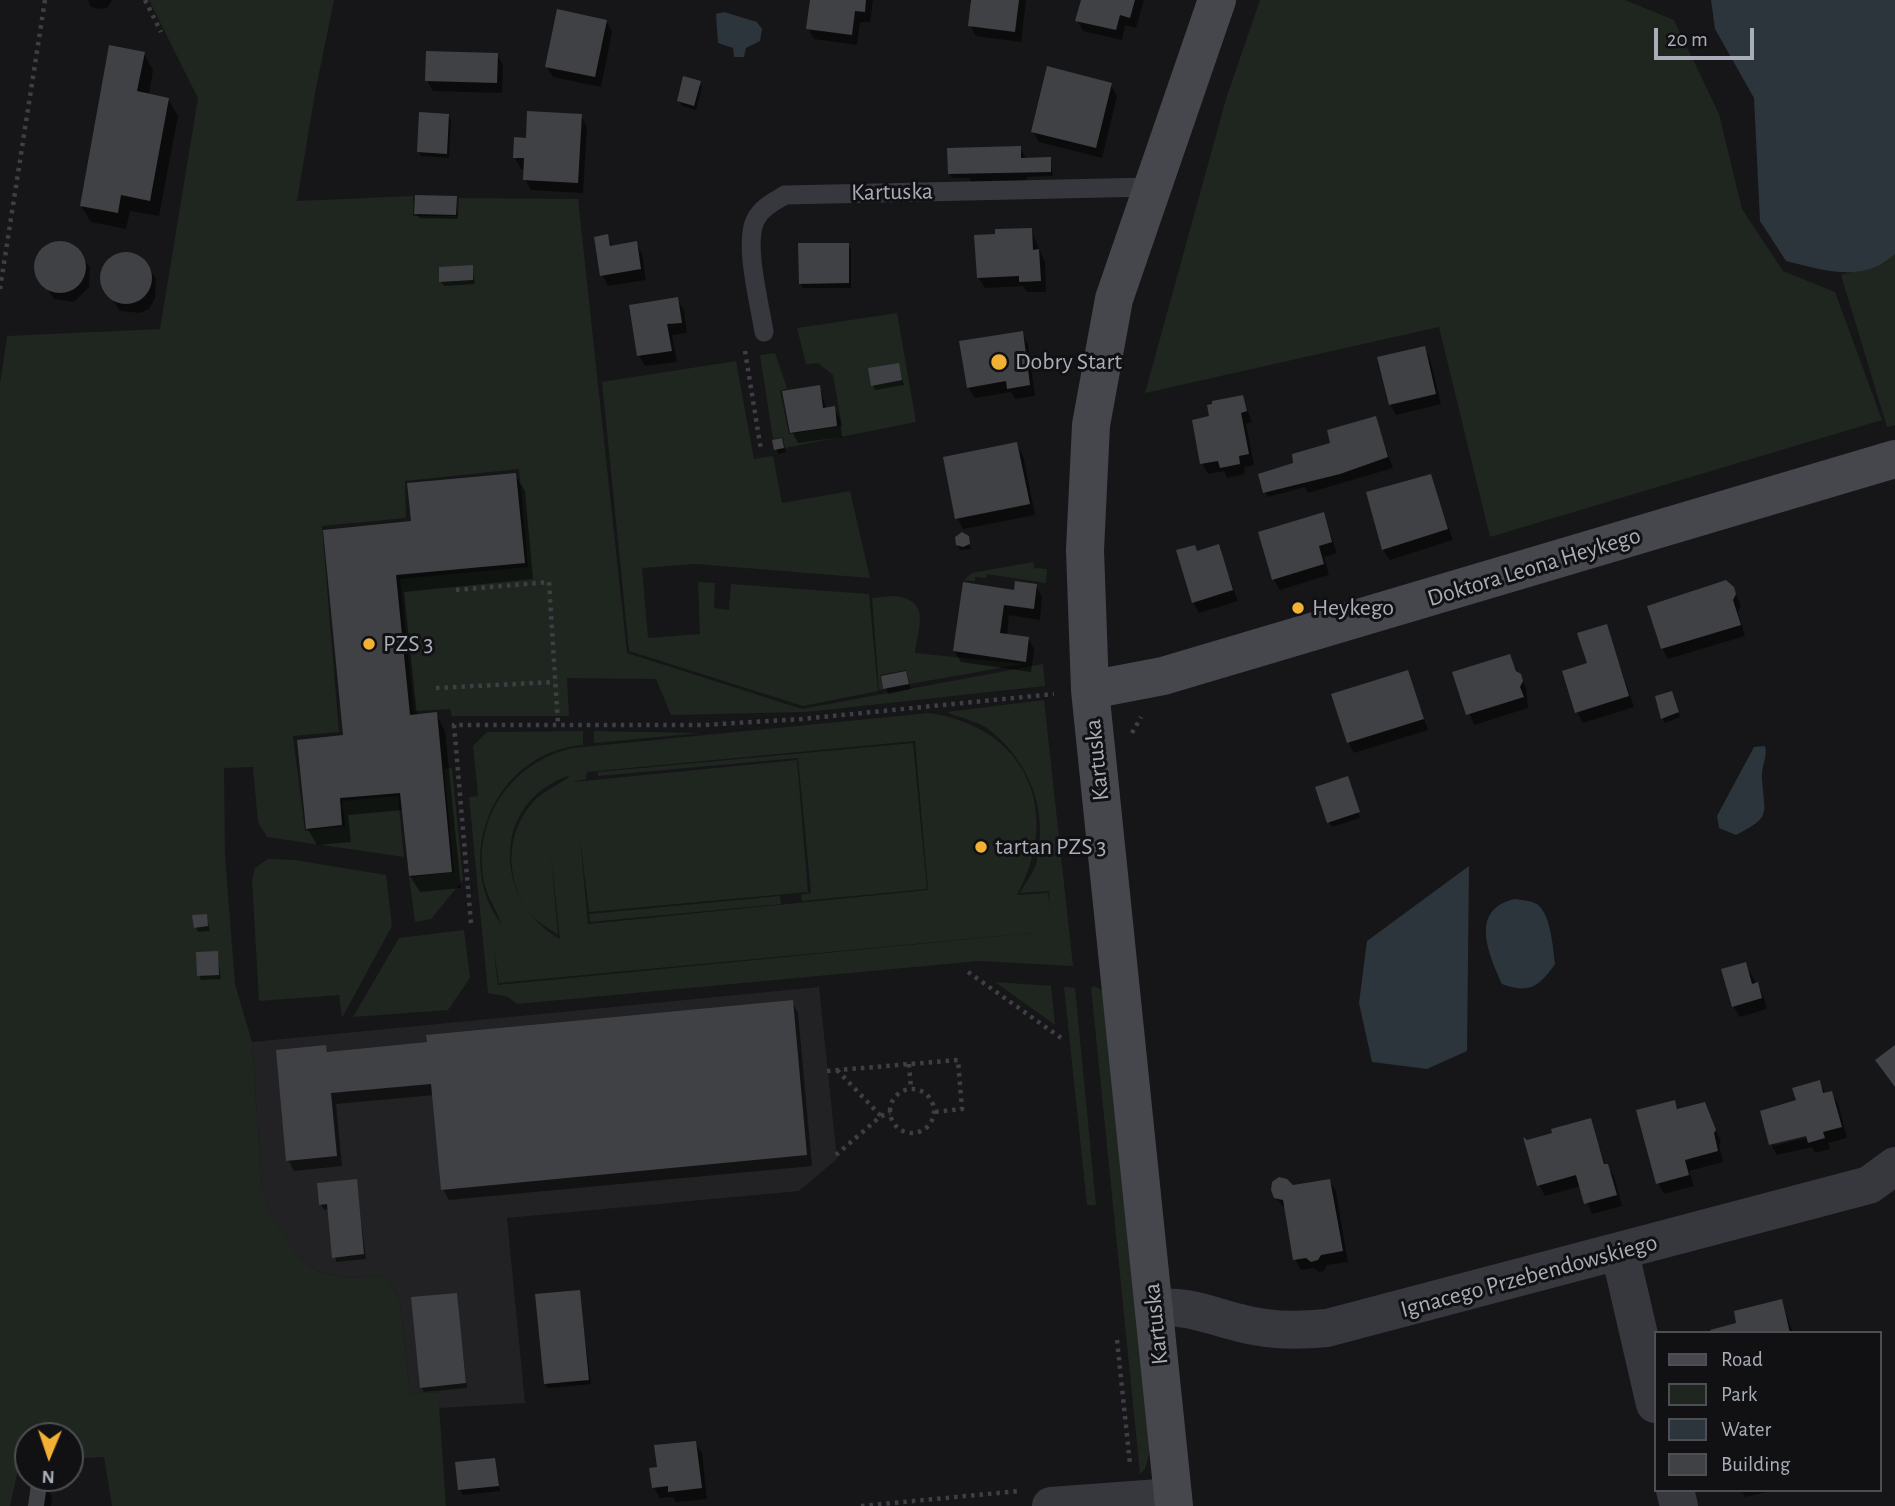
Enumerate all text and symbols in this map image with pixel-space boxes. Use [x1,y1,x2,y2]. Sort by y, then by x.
scale bar [1657,14,1757,58]
text: 20 m [1667,29,1708,50]
street label: Kartuska [851,177,933,207]
place label: Dobry Start [1015,348,1122,376]
marker: Dobry Start [989,352,1009,372]
street label: Doktora Leona Heykego [1424,521,1644,613]
place label: Heykego [1312,594,1394,622]
marker: Heykego [1290,600,1306,616]
place label: PZS 3 [383,630,433,658]
marker: PZS 3 [361,636,377,652]
street label: Kartuska [1078,718,1116,802]
place label: tartan PZS 3 [995,833,1106,861]
marker: tartan PZS 3 [973,839,989,855]
street label: Ignacego Przebendowskiego [1397,1228,1661,1324]
street label: Kartuska [1137,1282,1175,1366]
legend [1654,1331,1881,1492]
text: Road [1721,1349,1763,1370]
text: Park [1721,1384,1757,1405]
text: Water [1721,1419,1771,1440]
north arrow [14,1422,84,1492]
text: Building [1721,1454,1790,1475]
text: N [41,1467,55,1486]

